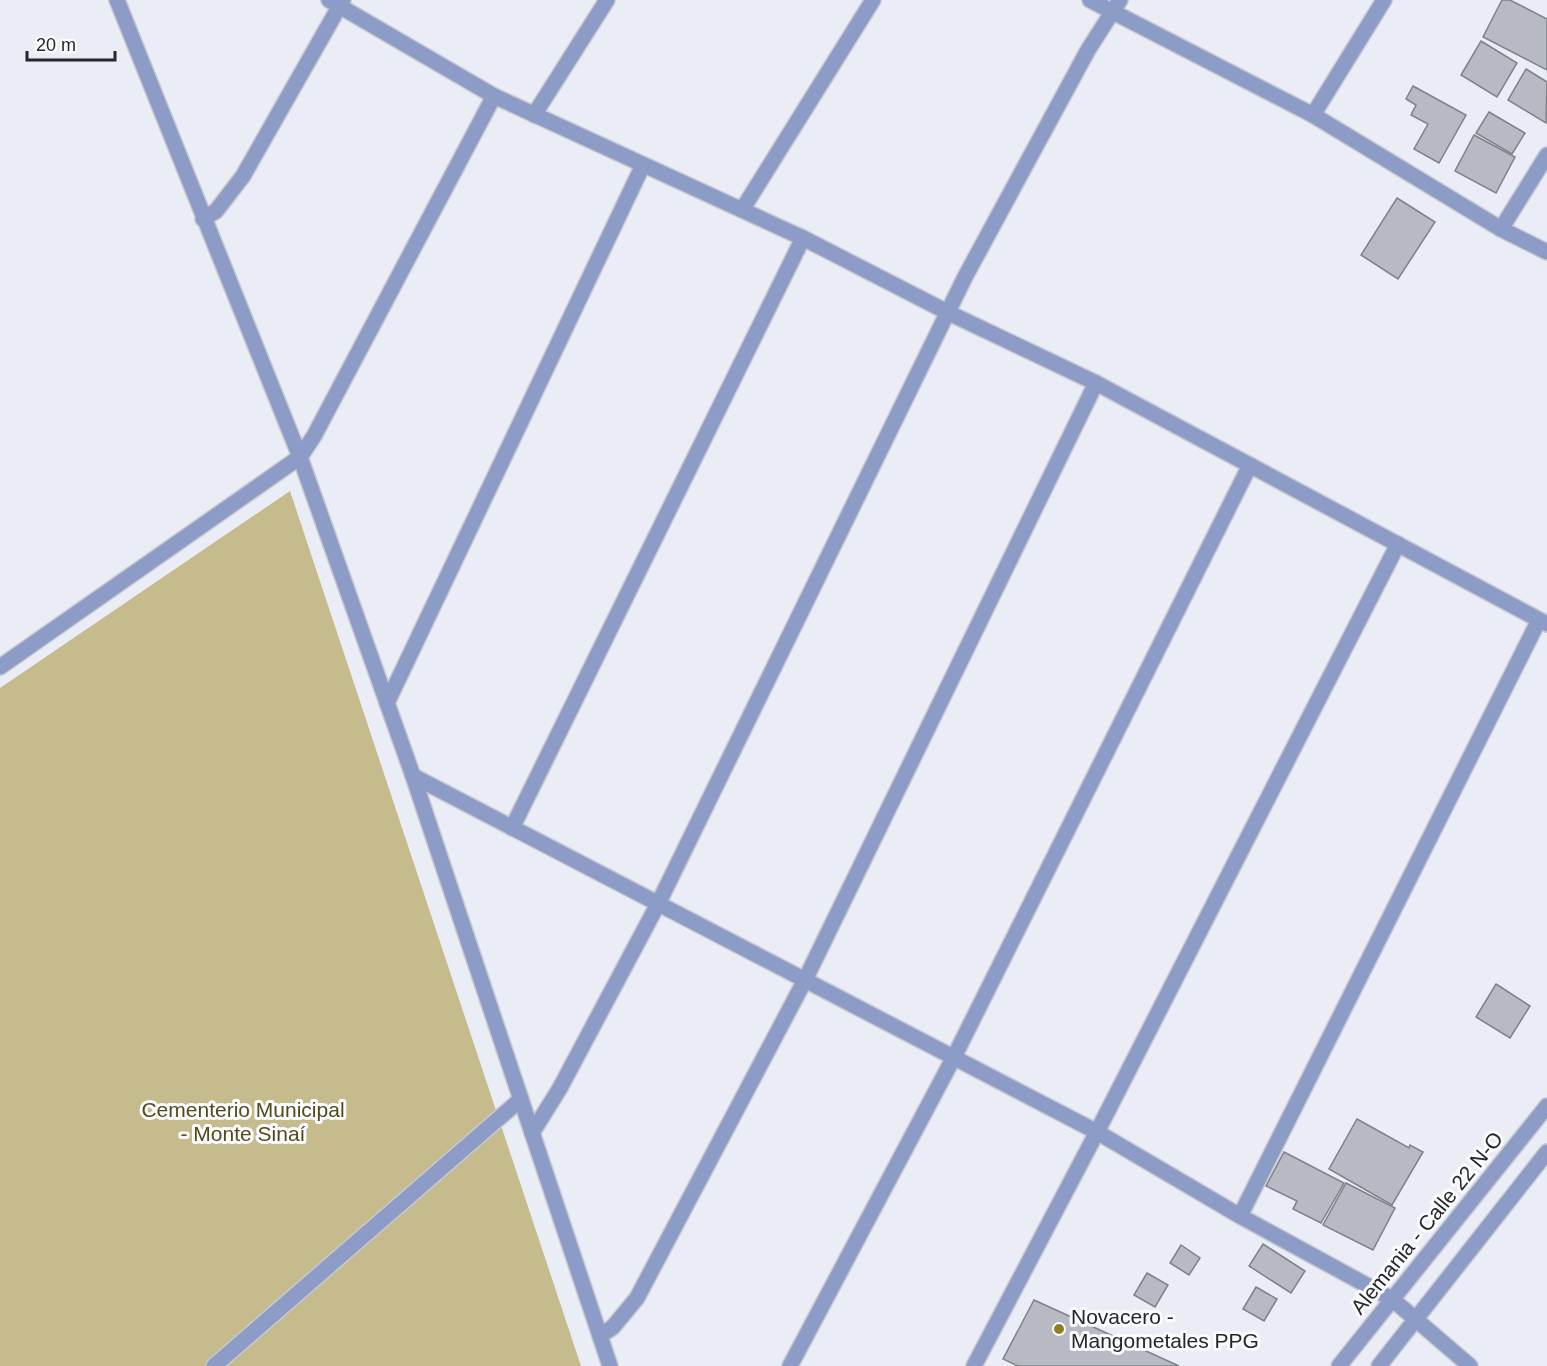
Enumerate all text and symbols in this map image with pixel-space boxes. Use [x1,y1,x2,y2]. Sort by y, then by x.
scale bar [27,24,116,62]
text: 20 m [36,35,76,55]
park label: Cementerio Municipal - Monte Sinaí [141,1098,345,1145]
street label: Alemania - Calle 22 N-O [1346,1127,1507,1318]
place label: Novacero - Mangometales PPG [1071,1305,1259,1352]
marker: Novacero - Mangometales PPG [1052,1322,1066,1336]

